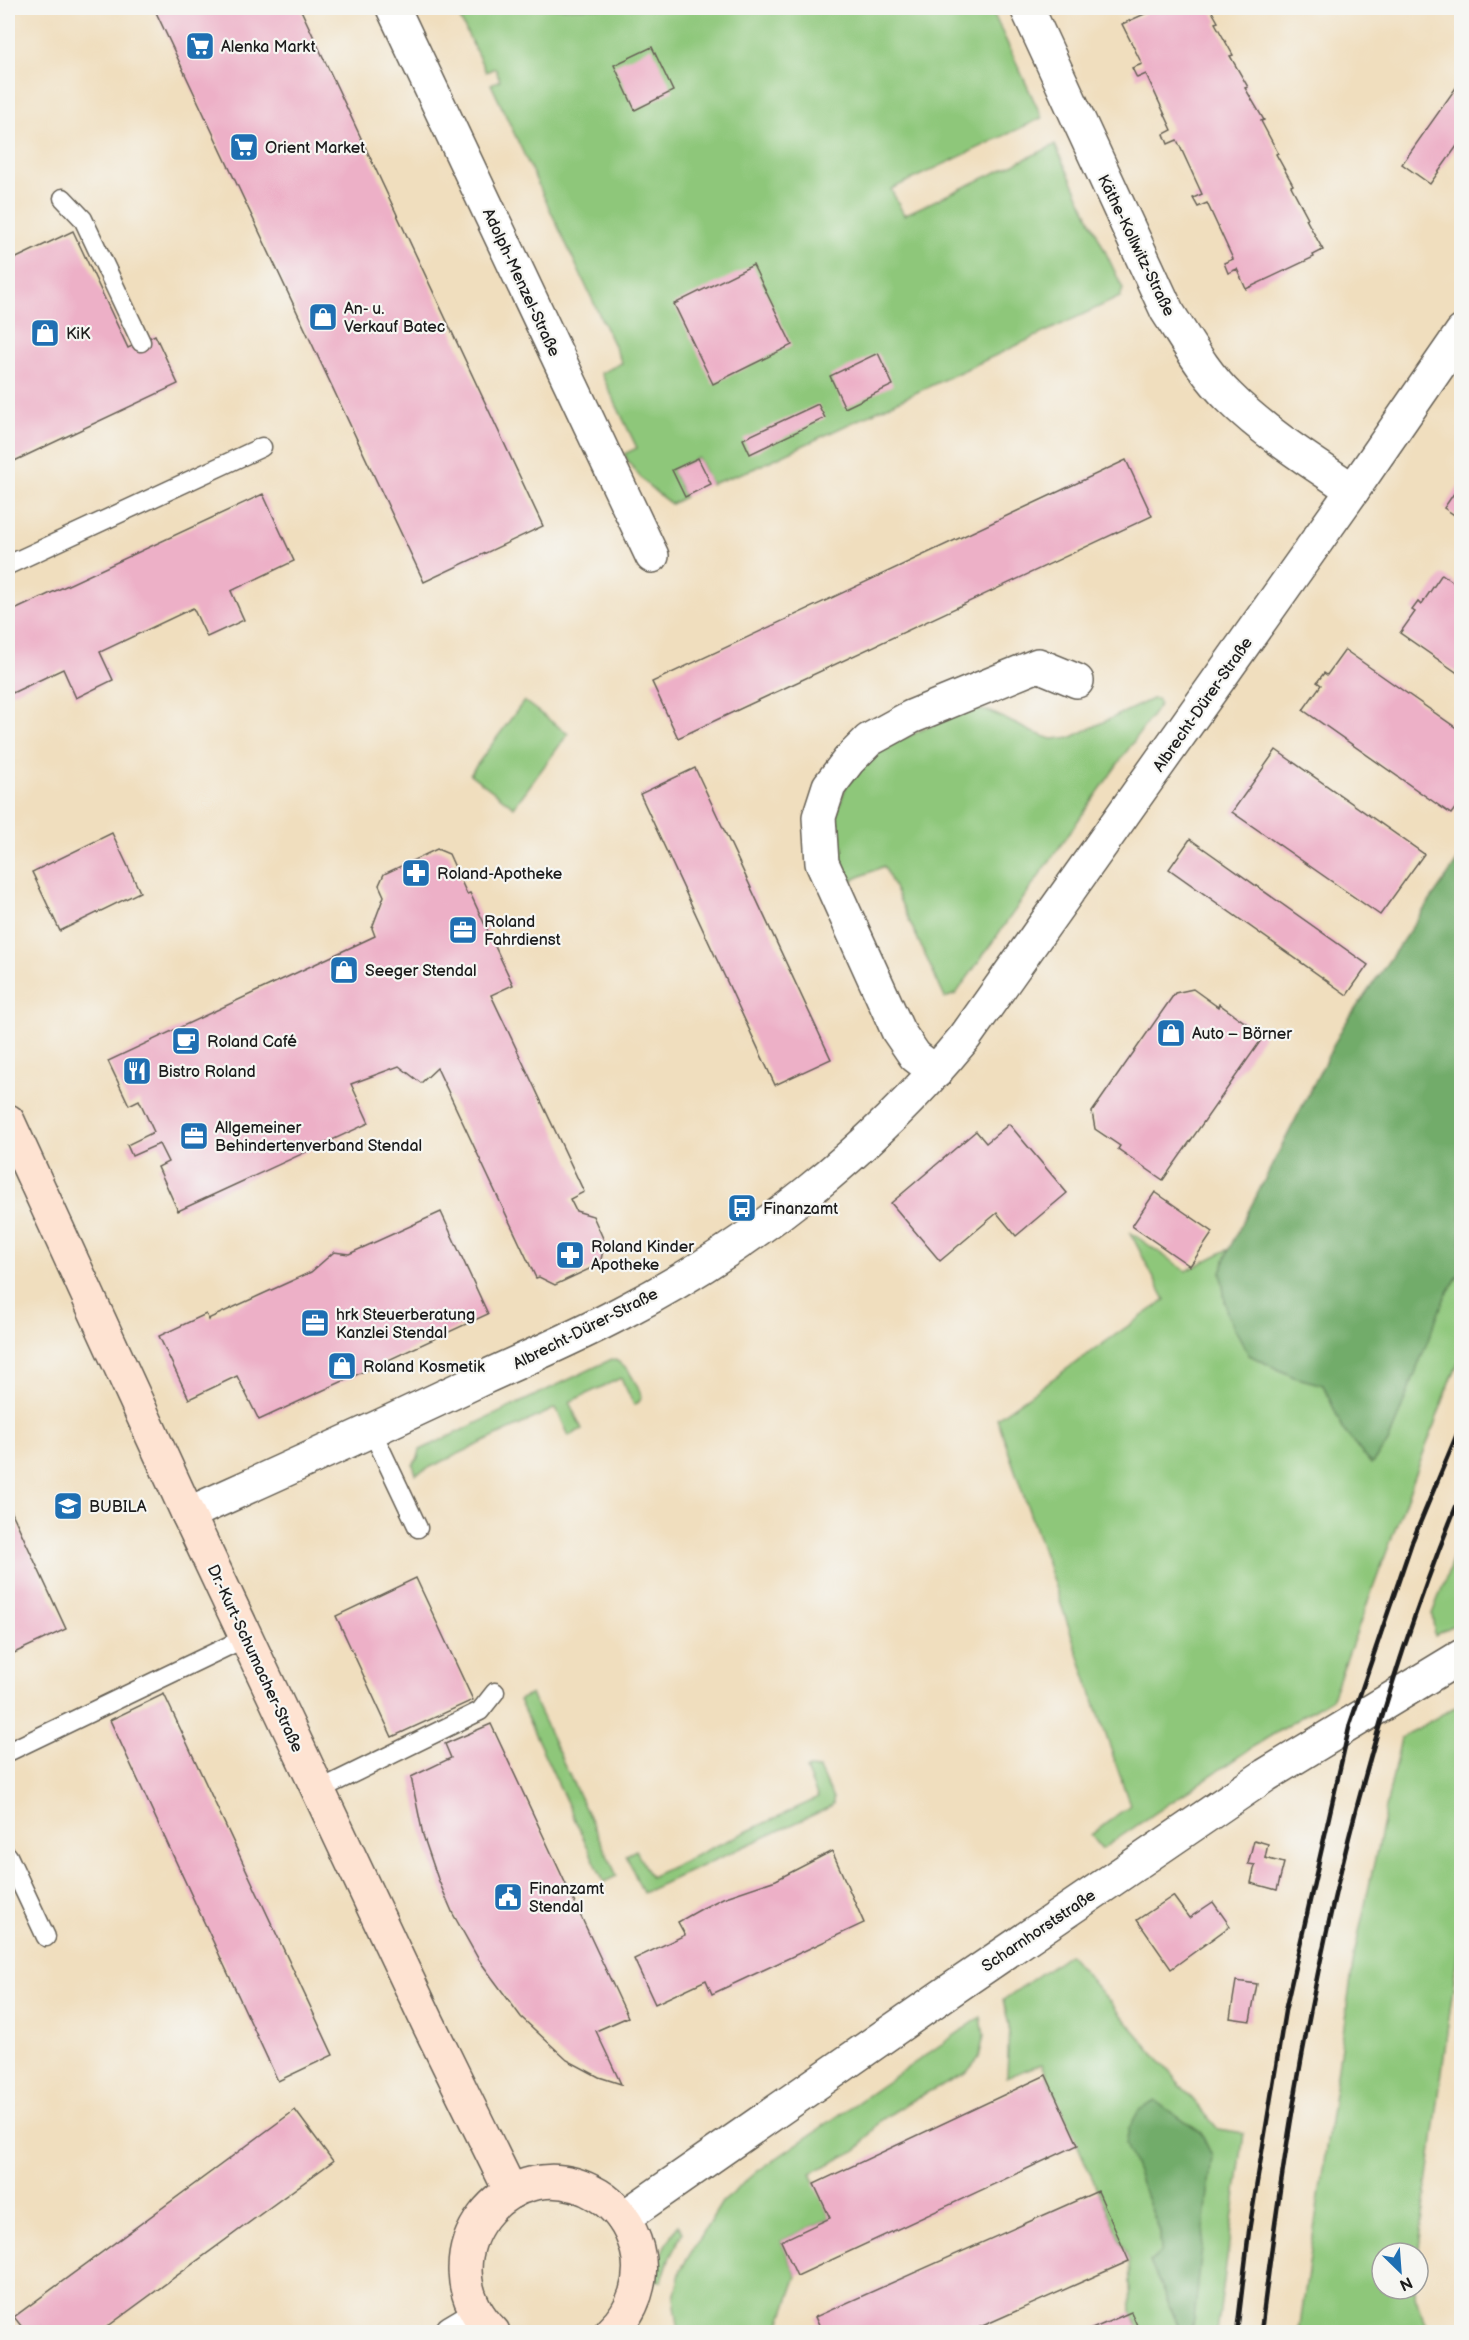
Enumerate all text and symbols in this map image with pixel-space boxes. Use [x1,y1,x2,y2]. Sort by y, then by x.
supermarket icon: Alenka Markt [184,30,216,62]
place label: Alenka Markt [221,38,316,57]
supermarket icon: Orient Market [228,131,260,163]
place label: Orient Market [265,139,365,158]
street label: Käthe-Kollwitz-Straße [1093,172,1178,320]
street label: Adolph-Menzel-Straße [478,205,564,360]
place label: An- u. Verkauf Batec [344,300,445,337]
shop icon: An- u. Verkauf Batec [307,301,339,333]
shop icon: KiK [29,317,61,349]
place label: KiK [66,325,91,344]
street label: Albrecht-Dürer-Straße [1150,634,1257,776]
pharmacy icon: Roland-Apotheke [400,857,432,889]
place label: Roland-Apotheke [437,865,563,884]
place label: Roland Fahrdienst [484,913,561,950]
office icon: Roland Fahrdienst [447,914,479,946]
shop icon: Seeger Stendal [328,954,360,986]
place label: Seeger Stendal [365,962,477,981]
shop icon: Auto – Börner [1155,1017,1187,1049]
cafe icon: Roland Café [170,1025,202,1057]
place label: Auto – Börner [1192,1025,1292,1044]
place label: Roland Café [207,1033,297,1052]
restaurant icon: Bistro Roland [121,1055,153,1087]
place label: Bistro Roland [158,1063,256,1082]
place label: Allgemeiner Behindertenverband Stendal [215,1119,422,1156]
office icon: Allgemeiner Behindertenverband Stendal [178,1120,210,1152]
bus stop icon: Finanzamt [726,1192,758,1224]
place label: Finanzamt [763,1200,838,1219]
place label: Roland Kinder Apotheke [591,1238,694,1275]
pharmacy icon: Roland Kinder Apotheke [554,1239,586,1271]
street label: Albrecht-Dürer-Straße [510,1284,662,1374]
place label: hrk Steuerberatung Kanzlei Stendal [336,1306,475,1343]
office icon: hrk Steuerberatung Kanzlei Stendal [299,1307,331,1339]
shop icon: Roland Kosmetik [326,1350,358,1382]
place label: Roland Kosmetik [363,1358,485,1377]
school or university icon: BUBILA [52,1490,84,1522]
place label: BUBILA [89,1498,147,1517]
street label: Dr.-Kurt-Schumacher-Straße [203,1562,307,1756]
place label: Finanzamt Stendal [529,1880,604,1917]
public building icon: Finanzamt Stendal [492,1881,524,1913]
street label: Scharnhorststraße [978,1886,1100,1976]
north arrow [1370,2241,1430,2301]
text: N [1396,2272,1415,2294]

